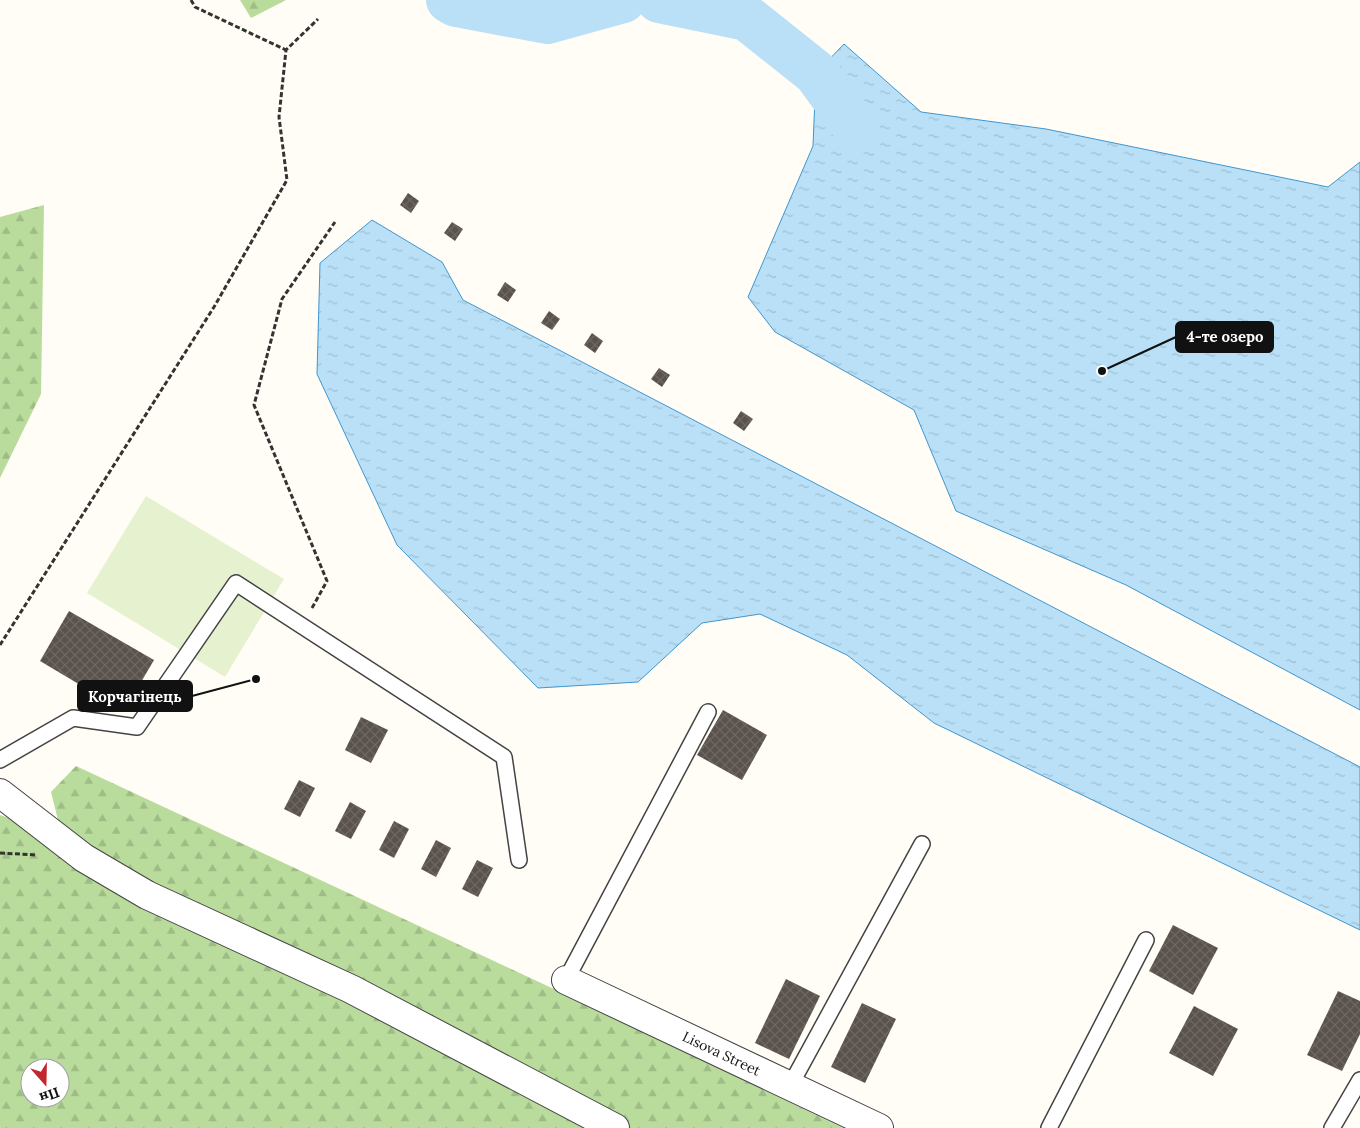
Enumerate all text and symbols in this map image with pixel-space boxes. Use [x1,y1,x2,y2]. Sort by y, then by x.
callout: 4-те озеро [1176,322,1273,352]
text: 4-те озеро [1186,327,1264,346]
callout: Корчагінець [78,681,192,711]
text: Корчагінець [88,687,182,706]
street label: Lisova Street [680,1027,764,1080]
north arrow [20,1058,70,1108]
text: Пн [37,1083,62,1107]

